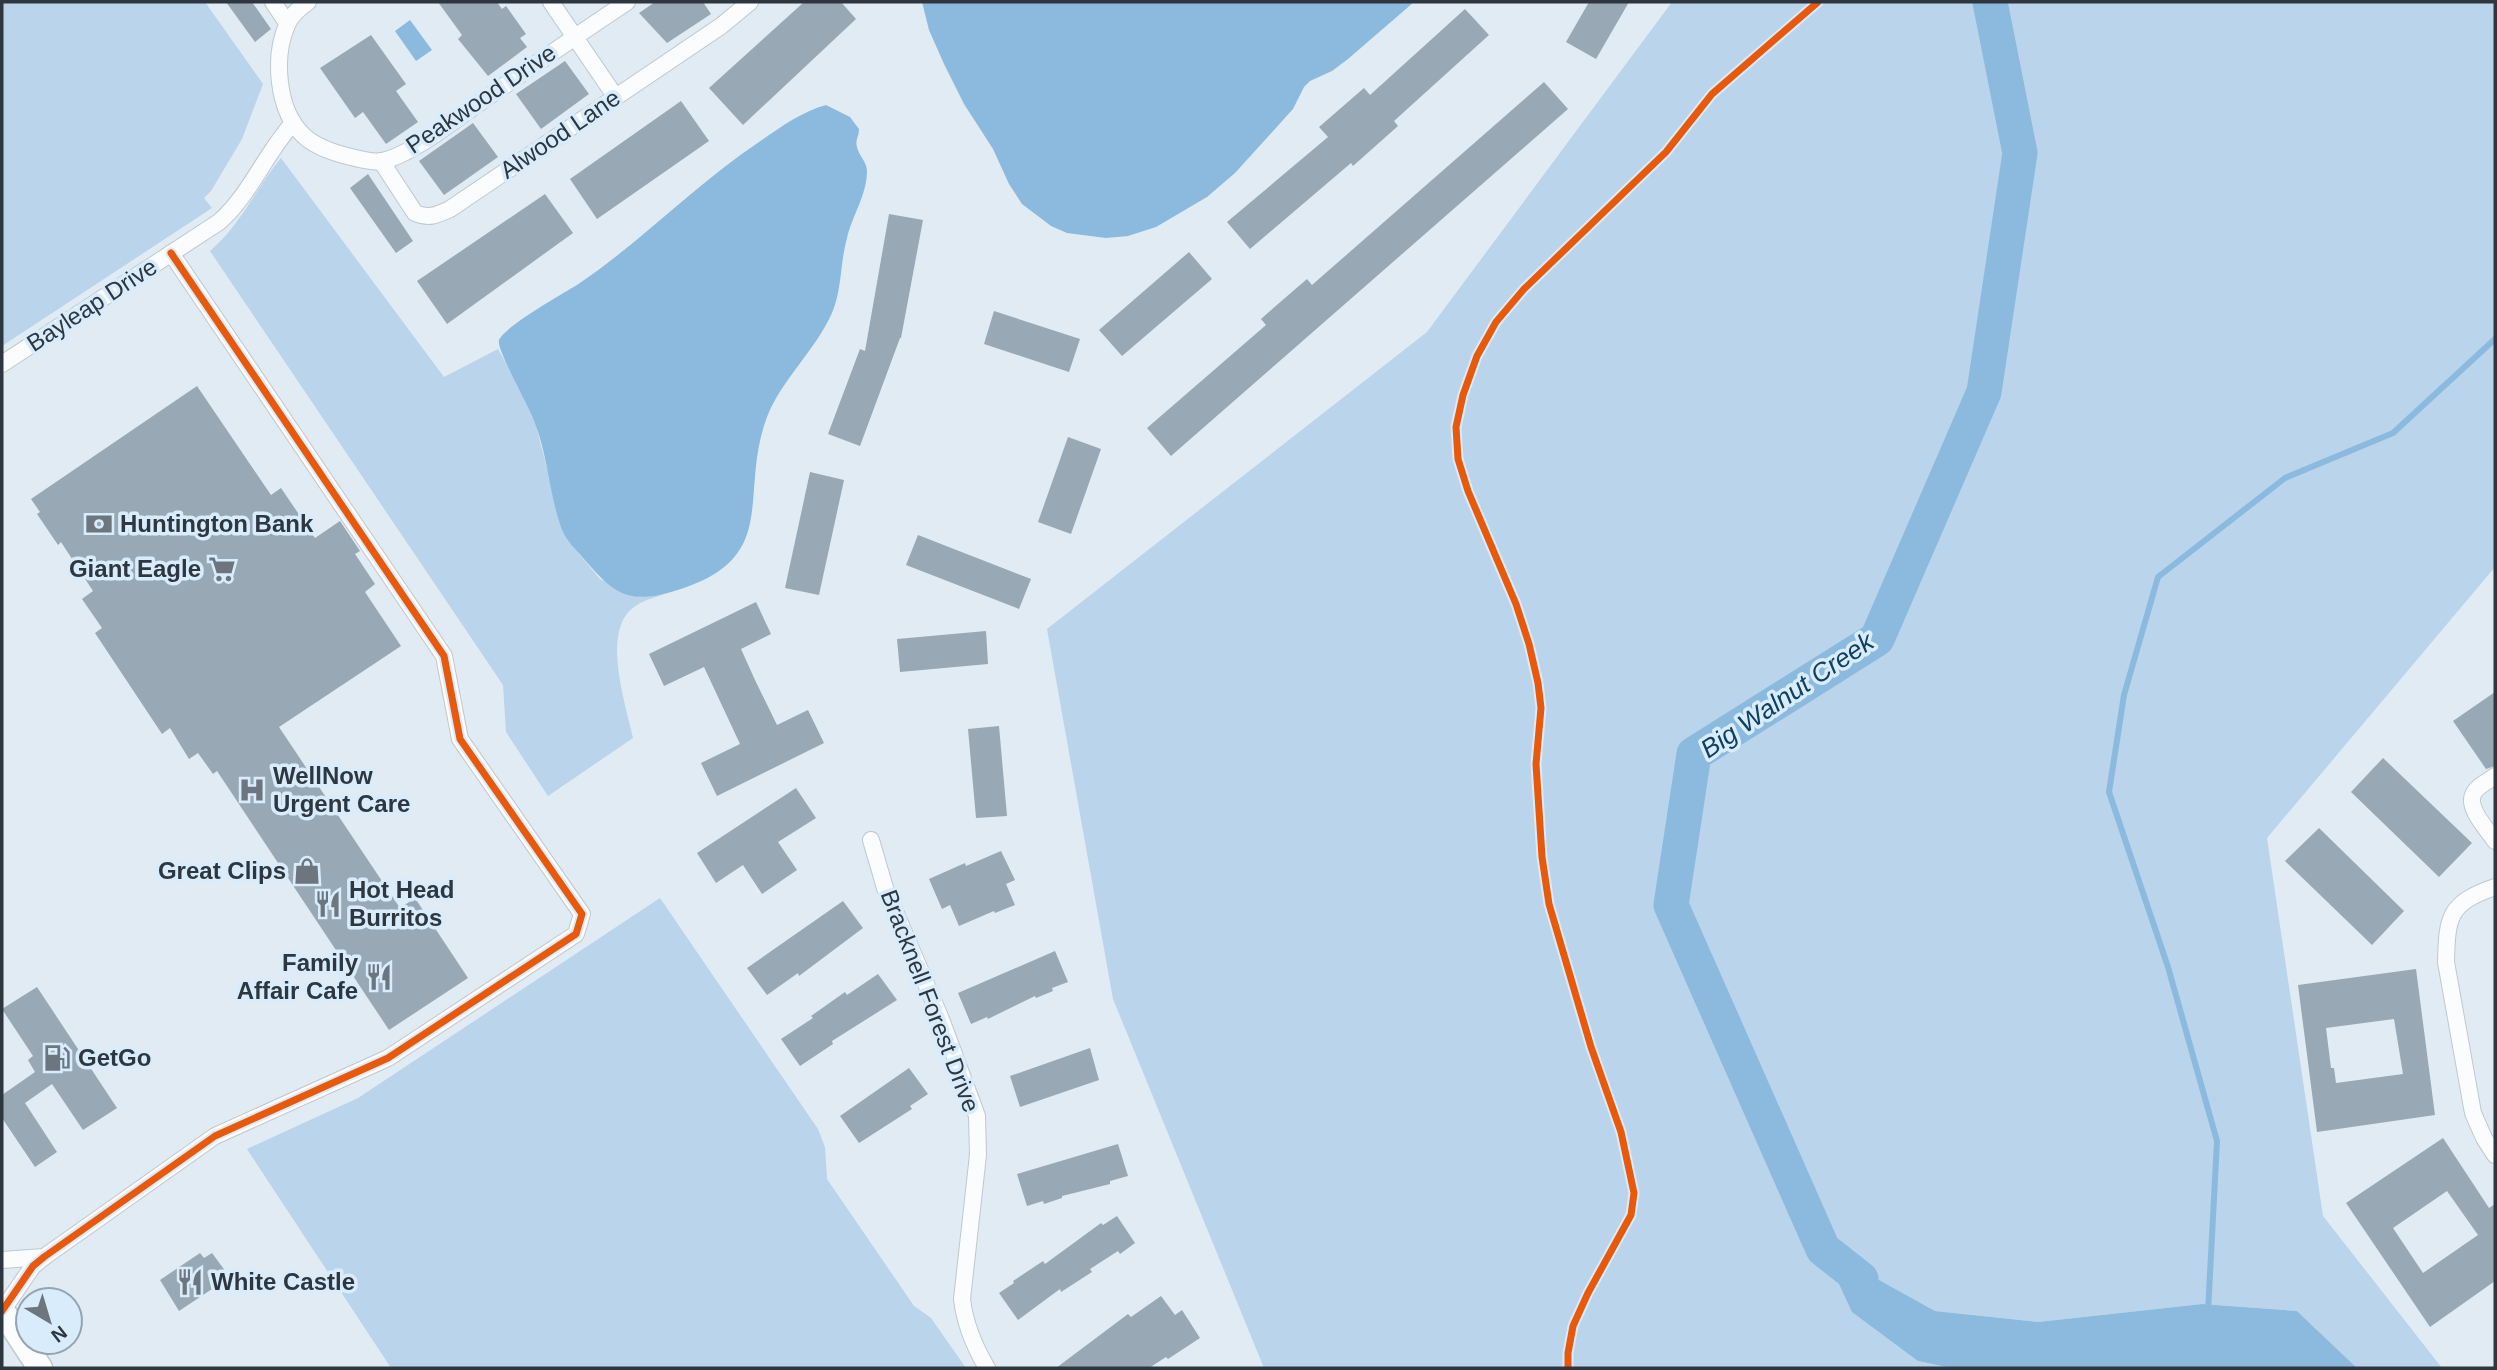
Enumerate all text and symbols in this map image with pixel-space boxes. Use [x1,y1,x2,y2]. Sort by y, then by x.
street label: Peakwood Drive [401,39,561,159]
street label: Alwood Lane [495,84,625,184]
street label: Bayleap Drive [22,253,162,357]
bank icon: Huntington Bank [84,509,114,539]
place label: Huntington Bank [120,510,314,537]
supermarket icon: Giant Eagle [207,554,237,584]
place label: Giant Eagle [69,555,201,582]
water label: Big Walnut Creek [1695,625,1881,764]
place label: WellNow Urgent Care [273,762,410,817]
hospital icon: WellNow Urgent Care [237,775,267,805]
shop icon: Great Clips [292,856,322,886]
place label: Great Clips [158,857,286,884]
place label: Hot Head Burritos [349,876,454,931]
street label: Bracknell Forest Drive [876,886,985,1116]
restaurant icon: Hot Head Burritos [313,889,343,919]
place label: Family Affair Cafe [237,949,359,1004]
restaurant icon: Family Affair Cafe [364,962,394,992]
fuel station icon: GetGo [42,1043,72,1073]
place label: GetGo [78,1044,151,1071]
restaurant icon: White Castle [175,1267,205,1297]
place label: White Castle [211,1268,355,1295]
north arrow [14,1286,84,1356]
text: N [47,1322,71,1347]

